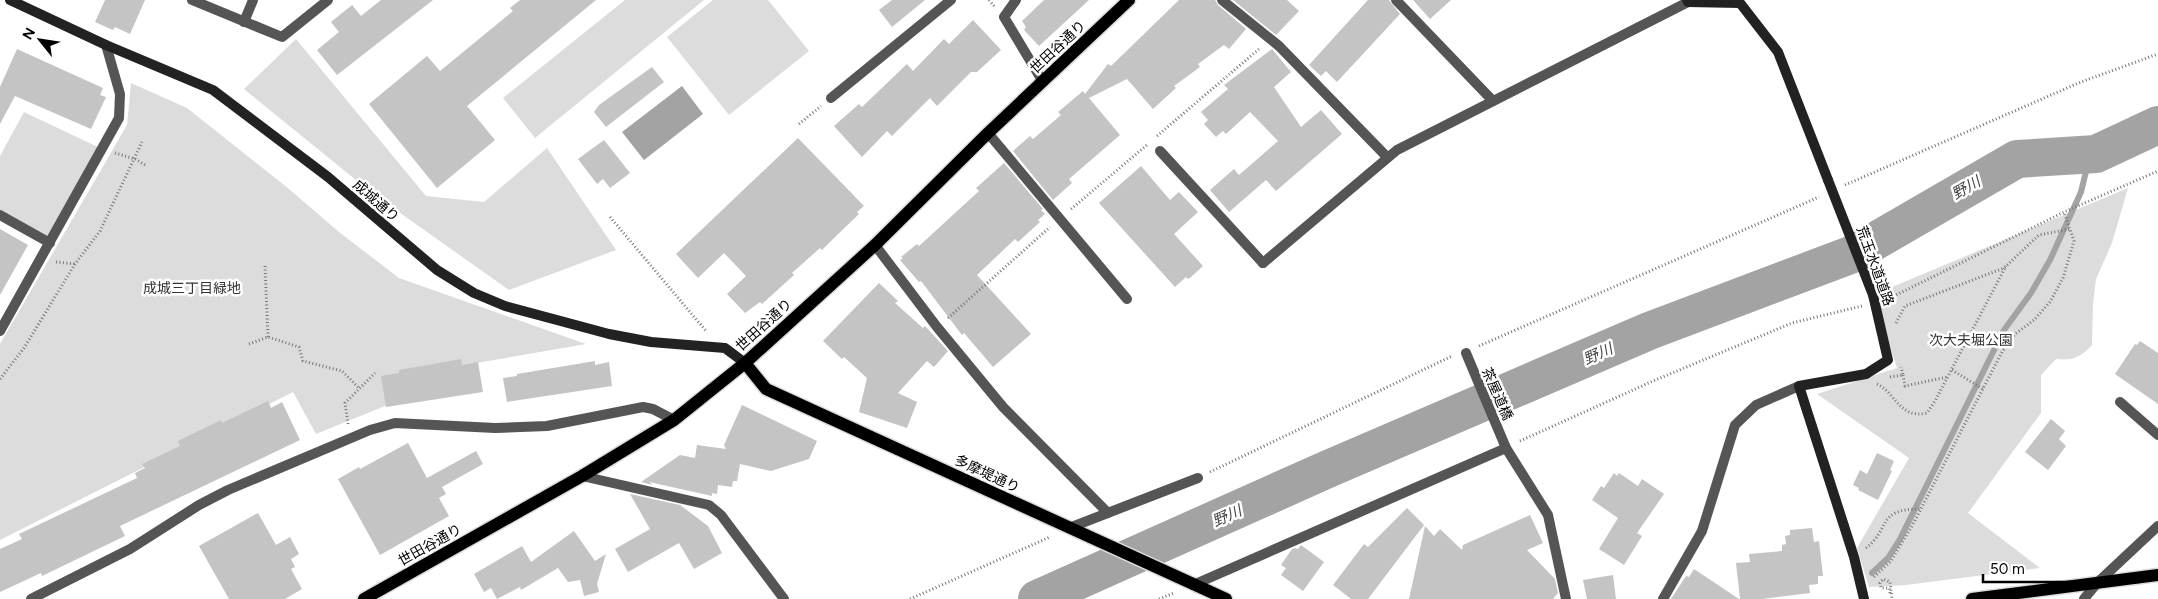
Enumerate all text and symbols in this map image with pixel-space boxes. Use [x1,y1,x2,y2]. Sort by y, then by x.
north arrow [15,15,65,65]
street label: 世田谷通り [1027,17,1089,77]
text: N [19,25,39,43]
water label: 野川 [1949,172,1985,203]
street label: 成城通り [349,176,403,226]
street label: 荒玉水道道路 [1853,224,1897,308]
park label: 成城三丁目緑地 [143,280,241,297]
street label: 世田谷通り [732,295,796,355]
park label: 次大夫堀公園 [1929,332,2013,349]
water label: 野川 [1581,339,1617,368]
street label: 茶屋道橋 [1478,365,1516,423]
street label: 多摩堤通り [952,452,1022,496]
water label: 野川 [1210,501,1246,530]
street label: 世田谷通り [395,521,465,569]
scale bar [1983,552,2138,584]
text: 50 m [1990,560,2025,578]

